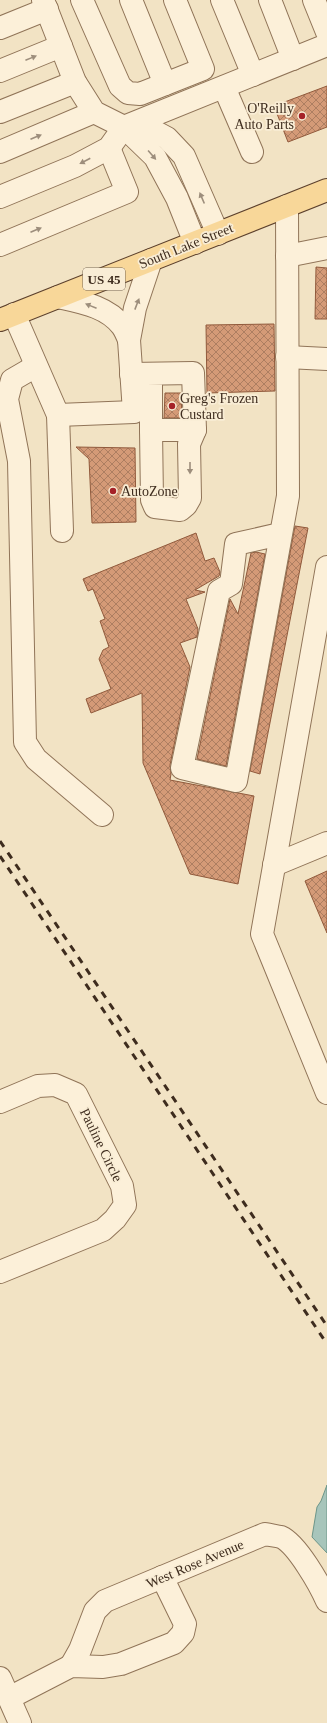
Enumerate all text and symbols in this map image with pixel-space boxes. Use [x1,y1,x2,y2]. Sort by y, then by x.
one-way arrow [25,55,37,61]
place label: O'Reilly Auto Parts [235,101,294,132]
marker: O'Reilly Auto Parts [297,111,307,121]
one-way arrow [30,134,41,140]
one-way arrow [147,150,156,160]
one-way arrow [79,158,91,164]
one-way arrow [199,193,205,204]
street label: South Lake Street [137,220,235,272]
one-way arrow [30,226,42,233]
road number: US 45 [83,268,125,290]
one-way arrow [134,298,140,310]
one-way arrow [85,302,97,308]
place label: Greg's Frozen Custard [180,391,258,422]
marker: Greg's Frozen Custard [167,401,177,411]
one-way arrow [187,462,193,475]
place label: AutoZone [121,484,178,499]
marker: AutoZone [108,486,118,496]
street label: Pauline Circle [77,1106,125,1184]
street label: West Rose Avenue [144,1537,246,1591]

